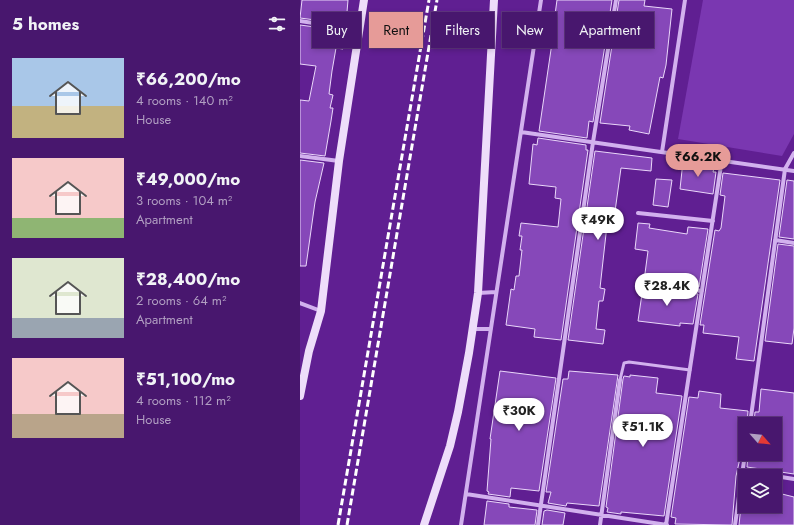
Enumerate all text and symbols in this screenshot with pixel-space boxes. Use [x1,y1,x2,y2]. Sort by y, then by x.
text: 5 homes [12,12,79,36]
chip: Buy [312,12,361,48]
chip: Rent [369,12,423,48]
chip: Filters [431,12,494,48]
chip: New [502,12,557,48]
chip: Apartment [565,12,654,48]
icon: filters [266,13,288,35]
text: ₹66,200/mo [136,67,241,91]
icon: home [44,74,92,122]
text: 4 rooms · 140 m² [136,91,233,110]
text: House [136,110,171,129]
pin: ₹66.2K [665,144,731,178]
text: ₹66.2K [675,147,721,166]
text: ₹49,000/mo [136,167,240,191]
icon: home [44,174,92,222]
text: 3 rooms · 104 m² [136,191,232,210]
pin: ₹49K [574,207,622,241]
text: Apartment [136,210,193,229]
text: ₹49K [581,210,615,229]
text: ₹28,400/mo [136,267,240,291]
pin: ₹28.4K [634,273,700,307]
icon: home [44,274,92,322]
text: ₹28.4K [644,276,690,295]
text: 2 rooms · 64 m² [136,291,226,310]
text: Apartment [136,310,193,329]
text: ₹51,100/mo [136,367,235,391]
icon: home [44,374,92,422]
text: 4 rooms · 112 m² [136,391,231,410]
pin: ₹30K [495,398,543,432]
text: ₹30K [502,401,536,420]
text: House [136,410,171,429]
pin: ₹51.1K [610,414,676,448]
text: ₹51.1K [622,417,664,436]
north arrow [738,417,782,461]
map controls [738,417,782,513]
button: layers [738,469,782,513]

